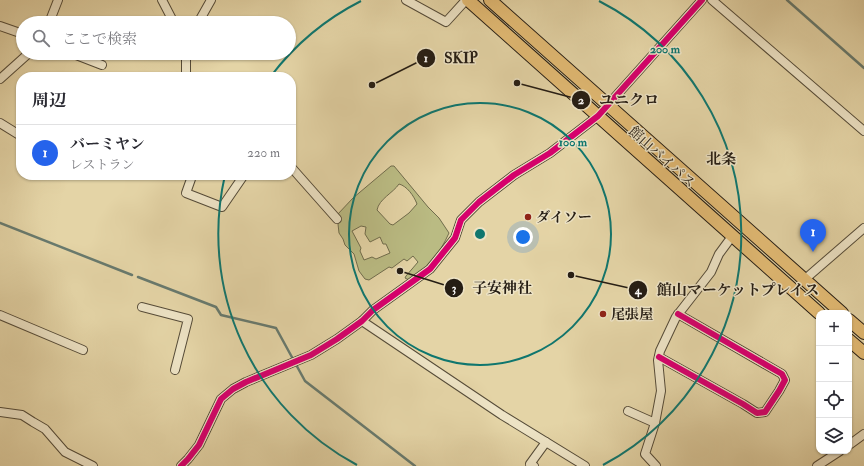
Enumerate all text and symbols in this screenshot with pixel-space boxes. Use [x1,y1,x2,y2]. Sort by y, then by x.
search box [16,16,296,60]
icon: search [30,27,52,49]
text: ここで検索 [62,30,137,49]
text: 200 m [650,42,681,57]
callout: SKIP [416,45,486,72]
text: SKIP [444,49,478,68]
text: 1 [424,51,428,66]
callout: ユニクロ [571,86,667,113]
text: 周辺 [32,90,66,111]
text: ユニクロ [599,91,659,110]
text: 2 [578,93,584,108]
street label: 館山バイパス [625,123,699,191]
text: バーミヤン [70,135,145,154]
text: 100 m [559,135,588,150]
text: 1 [43,145,47,161]
text: 220 m [247,145,280,161]
district label: 北条 [706,150,736,169]
text: レストラン [70,157,135,173]
place label: ダイソー [536,209,592,226]
marker: ダイソー [523,212,533,222]
pin: 1 [800,219,826,252]
centre of rings [473,227,487,241]
your location [513,227,533,247]
callout: 子安神社 [444,274,540,301]
callout: 館山マーケットプレイス [628,277,829,304]
text: 子安神社 [472,279,532,298]
text: 3 [452,281,457,296]
text: 館山マーケットプレイス [657,281,819,300]
text: 4 [634,283,643,298]
place label: 尾張屋 [611,306,653,323]
marker: 尾張屋 [598,309,608,319]
map controls [816,310,852,454]
button: + [816,310,852,346]
button: − [816,346,852,382]
button: locate [816,382,852,418]
button: layers [816,418,852,454]

